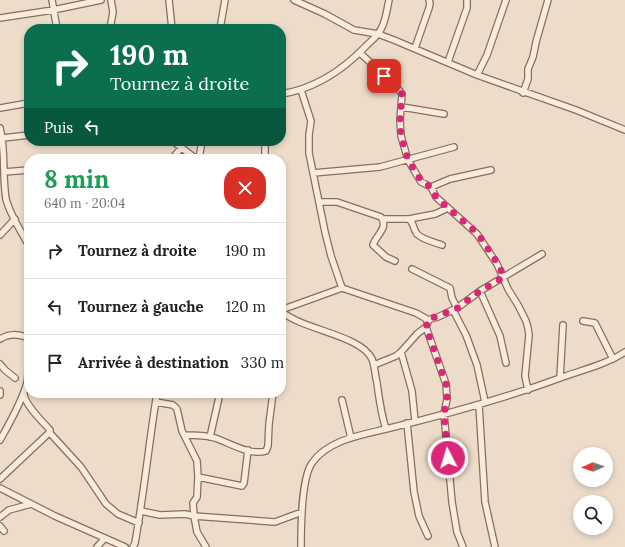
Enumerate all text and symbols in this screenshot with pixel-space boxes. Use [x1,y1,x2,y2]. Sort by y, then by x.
text: 190 m [110,37,188,73]
icon: right [44,40,96,92]
pin [367,59,401,93]
icon: arrive [373,65,395,87]
text: Tournez à droite [110,72,249,95]
icon: left [81,116,103,138]
text: Puis [44,118,73,137]
text: 8 min [44,164,109,195]
button: close [224,167,266,209]
text: 640 m · 20:04 [44,195,125,212]
icon: right [44,240,66,262]
text: Tournez à droite [78,241,197,260]
text: 190 m [225,241,266,260]
icon: left [44,296,66,318]
text: Tournez à gauche [78,297,204,316]
text: 120 m [226,297,266,316]
icon: arrive [44,352,66,374]
text: Arrivée à destination [78,353,229,372]
text: 330 m [241,353,284,372]
position arrow [427,437,469,479]
north arrow [573,447,613,487]
map controls [573,447,613,535]
button: search [573,495,613,535]

